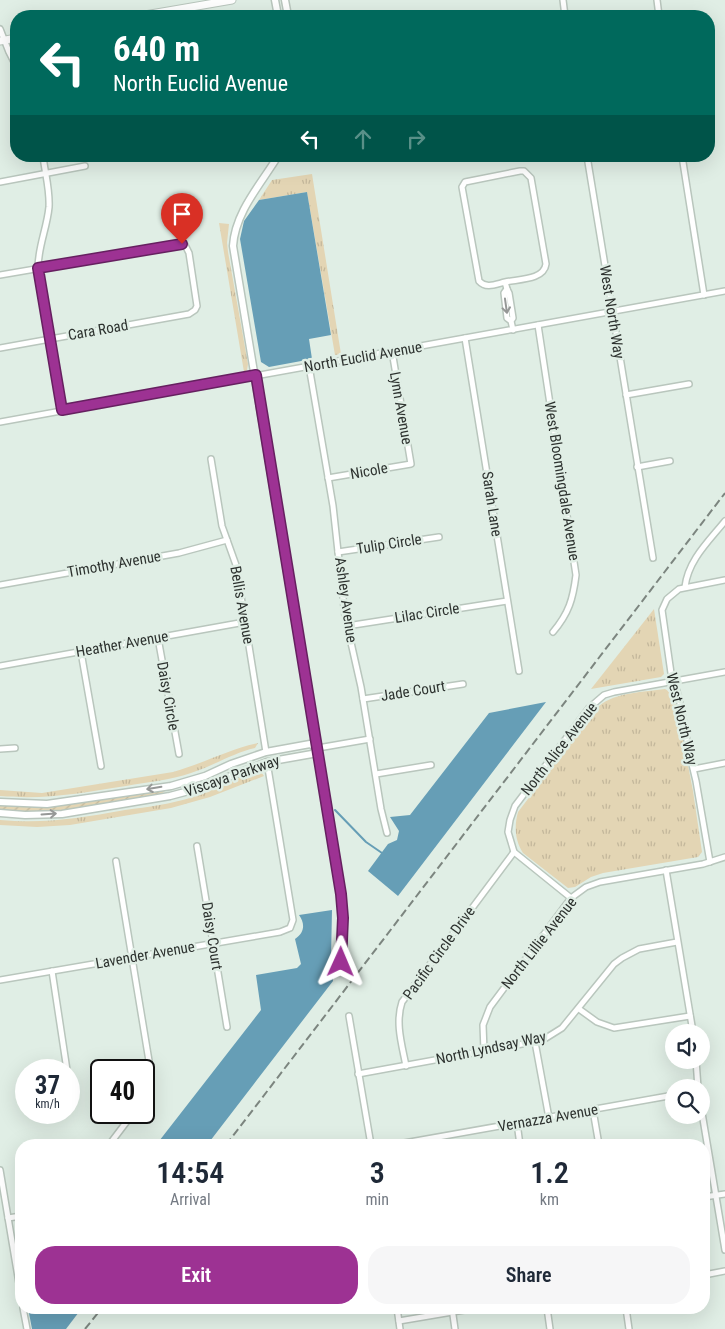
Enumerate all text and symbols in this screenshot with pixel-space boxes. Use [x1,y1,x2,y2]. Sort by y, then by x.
text: 640 m [113,29,200,70]
icon: left [30,30,95,95]
text: North Euclid Avenue [113,71,288,96]
icon: left [296,125,324,153]
icon: ahead [349,125,377,153]
icon: right [402,125,430,153]
pin [161,193,203,244]
icon: arrive [168,200,196,228]
street label: West North Way [596,264,628,360]
one-way arrow [501,298,511,314]
street label: Cara Road [67,316,129,344]
street label: North Euclid Avenue [303,338,423,376]
street label: Lynn Avenue [386,370,416,446]
street label: West Bloomingdale Avenue [541,400,583,562]
street label: Nicole [349,459,389,483]
street label: Sarah Lane [478,470,506,538]
street label: Tulip Circle [355,530,423,558]
street label: Timothy Avenue [66,547,162,581]
street label: Ashley Avenue [331,556,361,644]
street label: Bellis Avenue [226,565,258,645]
street label: Lilac Circle [393,599,461,627]
street label: Heather Avenue [74,627,170,661]
street label: Daisy Circle [153,660,183,732]
street label: West North Way [663,671,701,767]
street label: Jade Court [379,677,447,705]
street label: North Alice Avenue [517,699,601,799]
street label: Viscaya Parkway [182,751,282,801]
one-way arrow [147,784,163,794]
one-way arrow [40,810,56,819]
street label: North Lillie Avenue [498,894,580,992]
street label: Daisy Court [198,901,226,971]
street label: Pacific Circle Drive [399,903,479,1003]
position arrow [314,935,366,987]
street label: Lavender Avenue [94,937,196,973]
map controls [665,1024,710,1124]
button: sound [665,1024,710,1069]
street label: North Lyndsay Way [434,1028,548,1068]
speed limit sign: 40 [90,1059,155,1124]
text: 37 [35,1071,60,1100]
button: search [665,1079,710,1124]
text: km/h [35,1097,60,1111]
street label: Vernazza Avenue [497,1100,599,1136]
text: 14:54 [156,1155,224,1190]
text: 3 [370,1155,385,1190]
text: 1.2 [530,1155,569,1190]
text: Arrival [170,1190,211,1209]
text: min [366,1190,389,1209]
text: km [540,1190,559,1209]
button: Exit [35,1246,358,1304]
button: Share [368,1246,690,1304]

